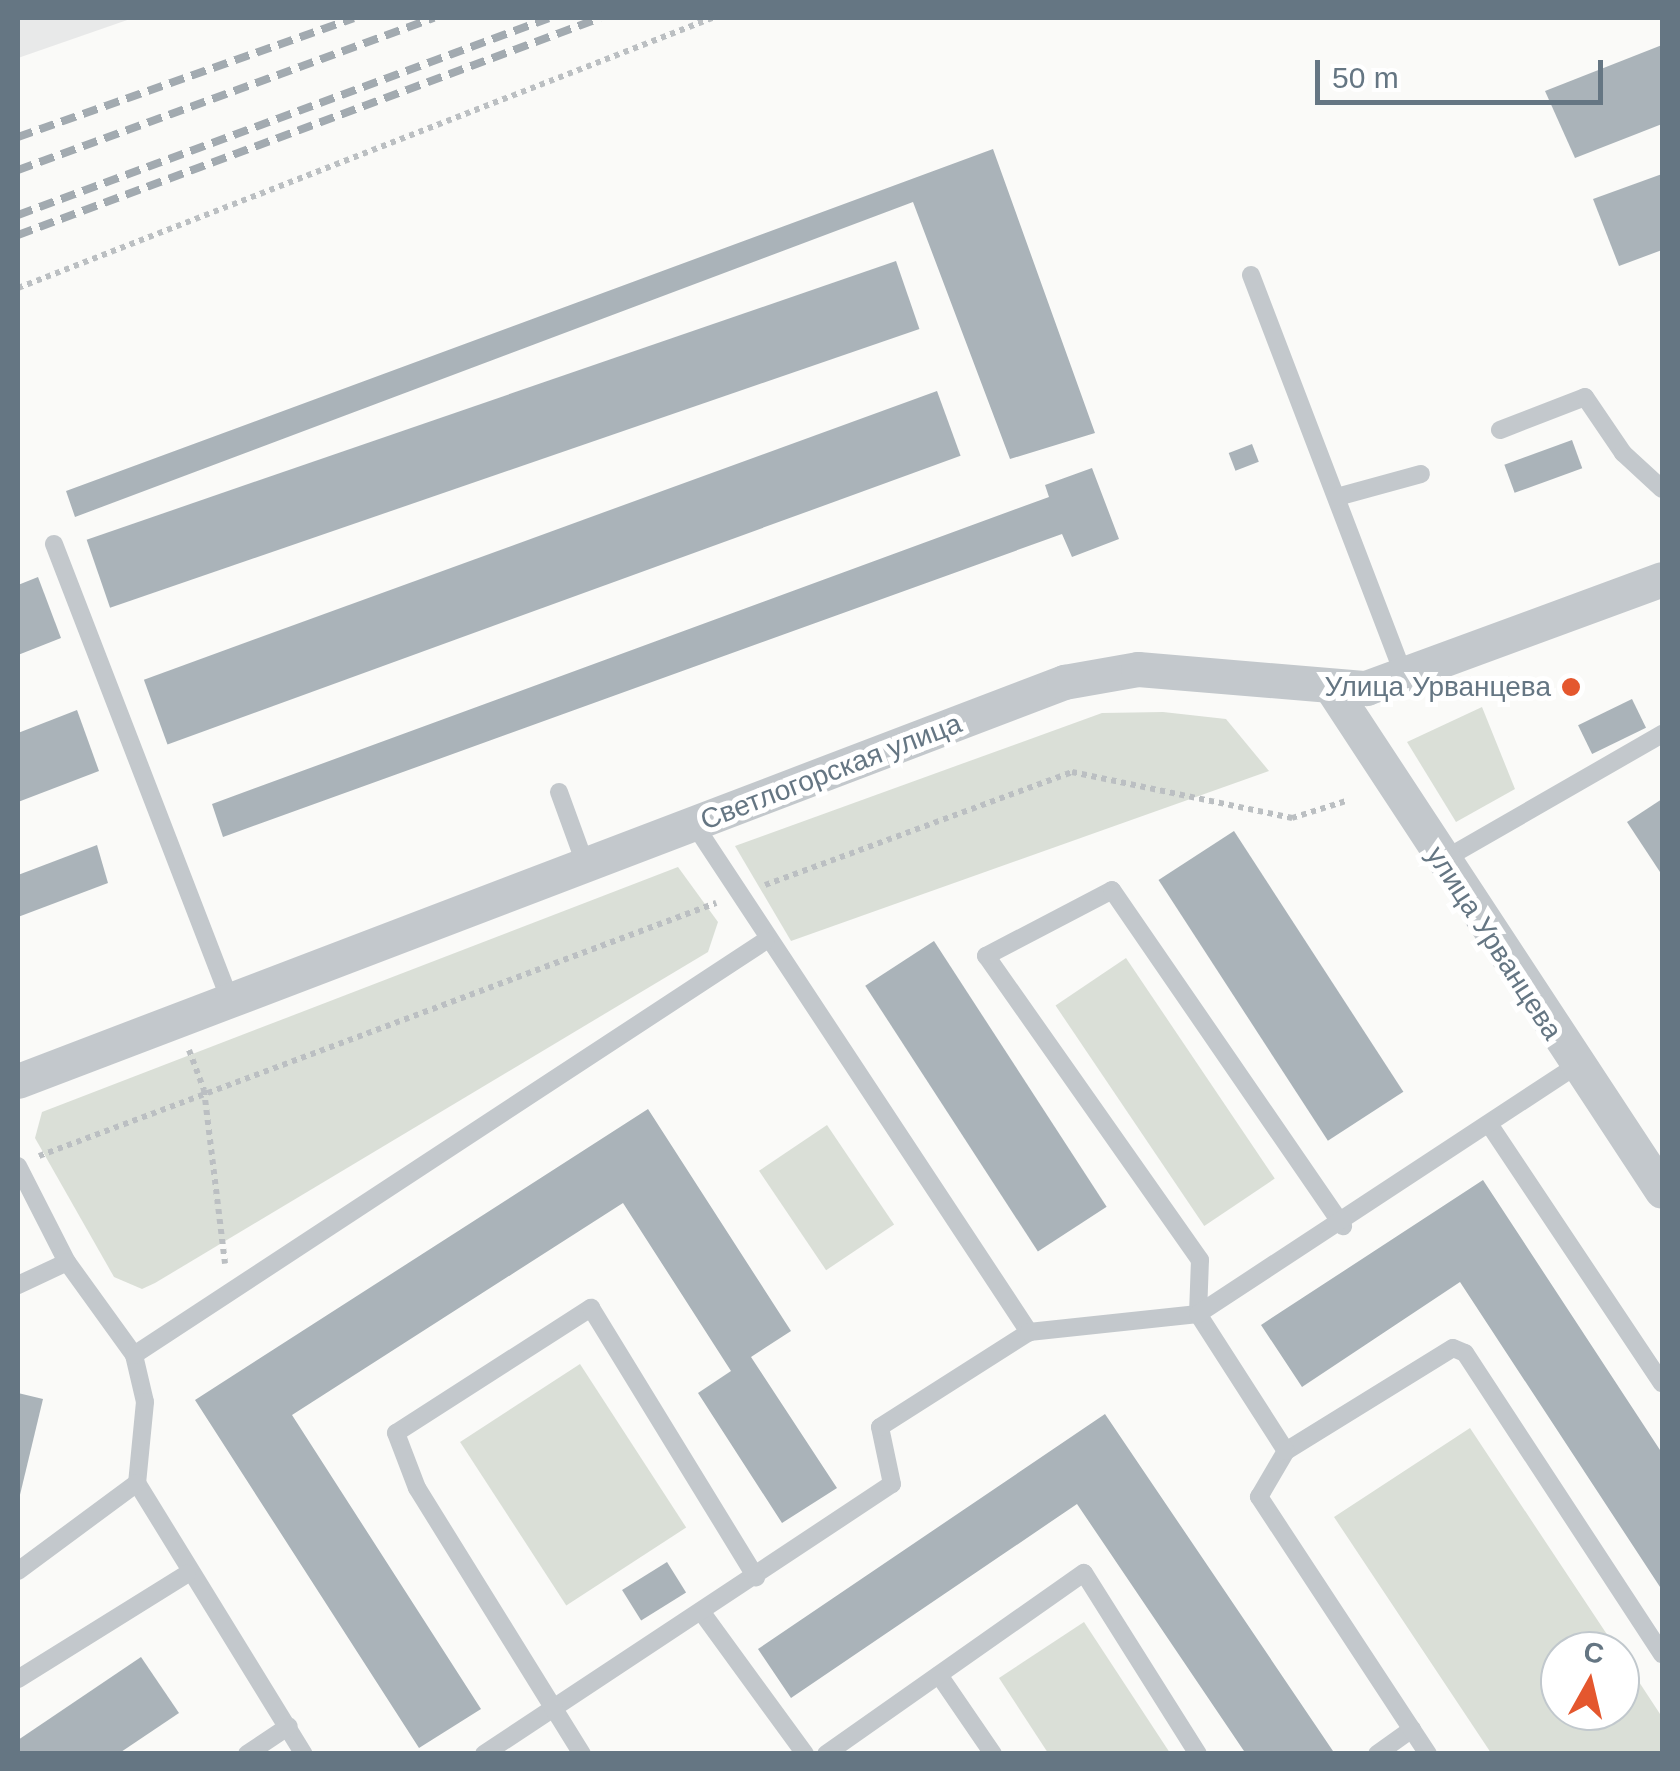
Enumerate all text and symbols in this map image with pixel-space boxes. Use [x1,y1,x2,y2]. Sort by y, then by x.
scale bar [1320,40,1608,102]
text: 50 m [1332,61,1399,94]
place label: Улица Урванцева [1325,670,1551,704]
marker: Улица Урванцева [1560,676,1582,698]
street label: Светлогорская улица [696,707,966,837]
street label: улица Урванцева [1419,840,1569,1046]
north arrow [1540,1631,1640,1731]
text: С [1582,1636,1606,1670]

